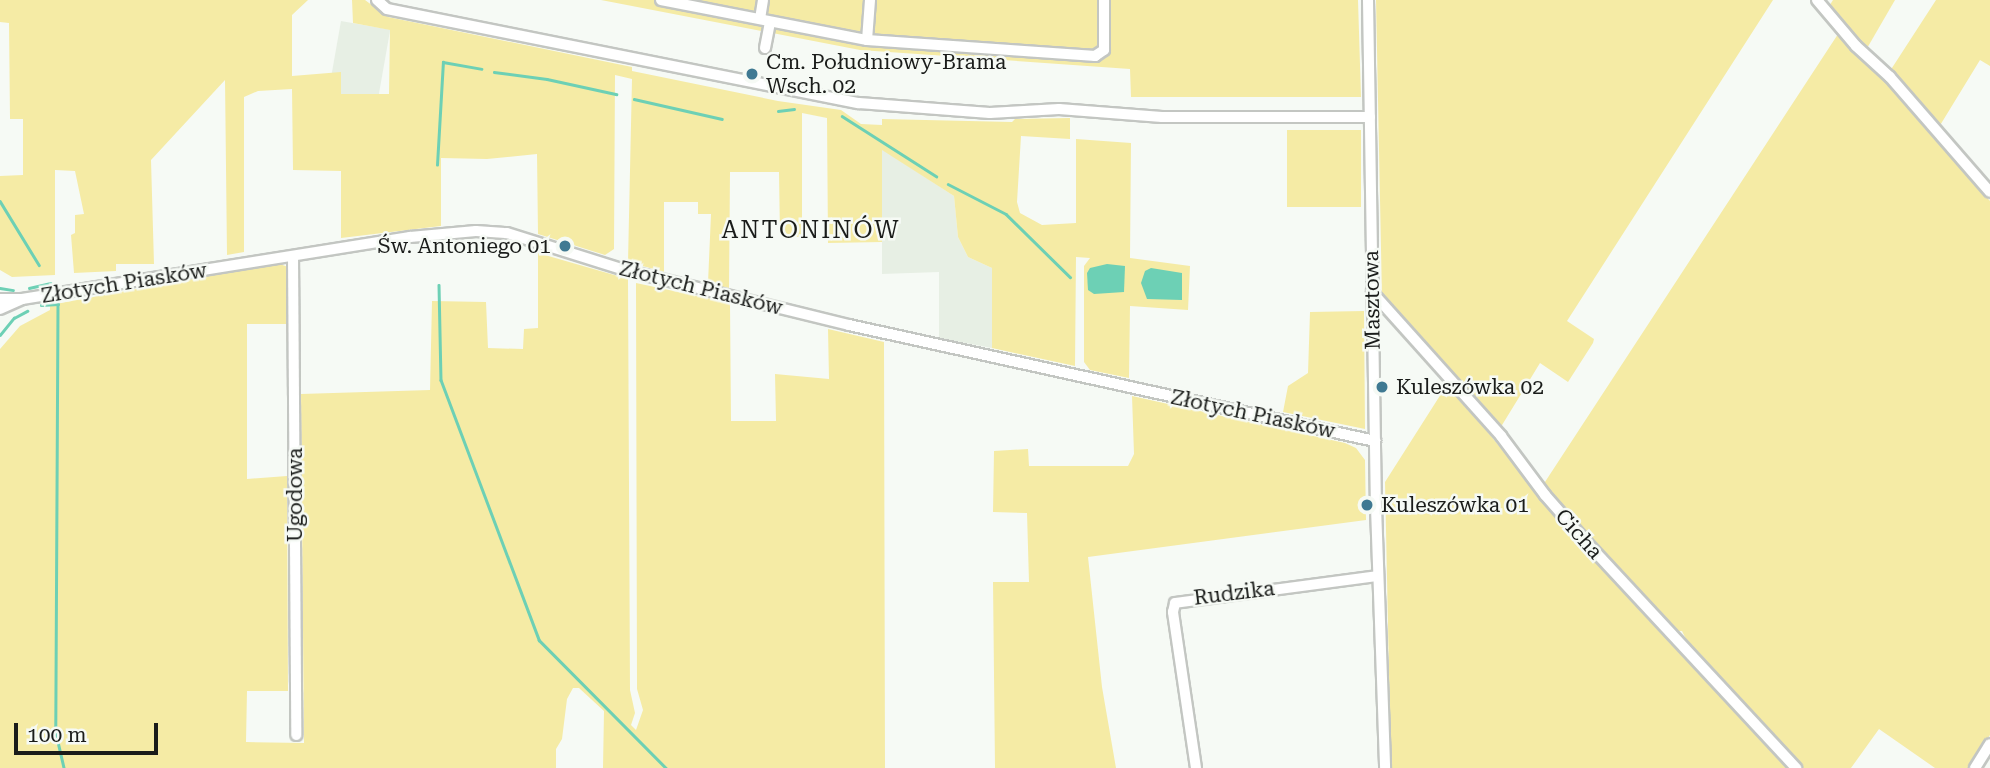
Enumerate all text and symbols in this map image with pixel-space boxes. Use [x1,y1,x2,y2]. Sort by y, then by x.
place label: Cm. Południowy-Brama Wsch. 02 [766,49,1006,99]
marker: Cm. Południowy-Brama Wsch. 02 [744,66,760,82]
district label: ANTONINÓW [723,217,899,245]
place label: Św. Antoniego 01 [378,233,551,259]
marker: Św. Antoniego 01 [557,238,573,254]
street label: Masztowa [1359,250,1385,350]
street label: Złotych Piasków [617,256,785,320]
street label: Złotych Piasków [39,257,209,309]
place label: Kuleszówka 02 [1396,374,1544,400]
marker: Kuleszówka 02 [1374,379,1390,395]
street label: Złotych Piasków [1169,384,1337,444]
street label: Ugodowa [282,448,308,542]
place label: Kuleszówka 01 [1381,492,1529,518]
marker: Kuleszówka 01 [1359,497,1375,513]
street label: Cicha [1550,504,1608,564]
street label: Rudzika [1192,576,1276,610]
scale bar [18,708,161,752]
text: 100 m [27,723,87,747]

